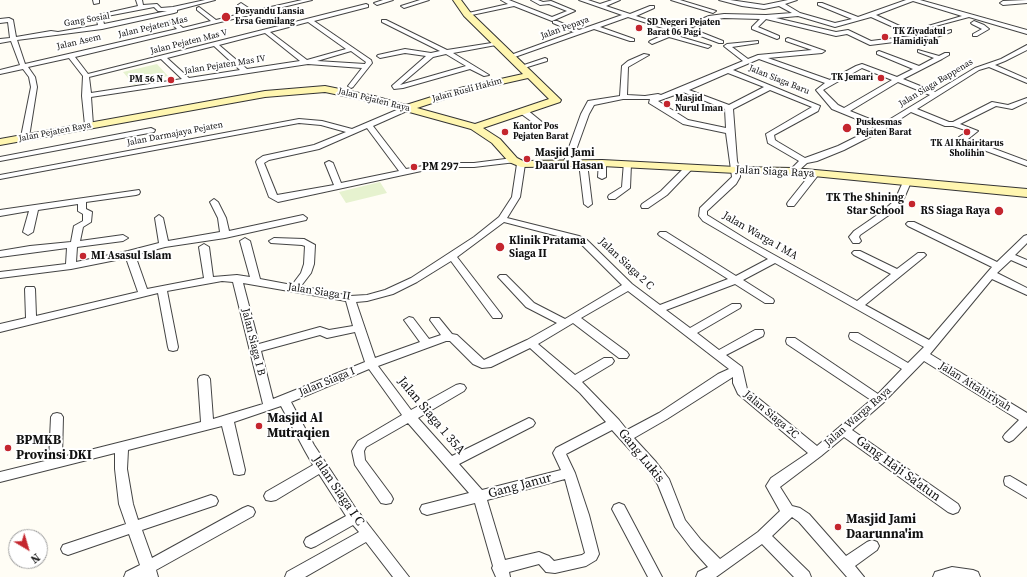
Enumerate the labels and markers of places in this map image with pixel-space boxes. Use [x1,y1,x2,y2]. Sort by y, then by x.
place label: Posyandu Lansia Ersa Gemilang [235,7,304,28]
marker: Posyandu Lansia Ersa Gemilang [220,11,232,23]
place label: SD Negeri Pejaten Barat 06 Pagi [647,18,720,39]
marker: SD Negeri Pejaten Barat 06 Pagi [634,23,644,33]
place label: TK Ziyadatul Hamidiyah [893,27,946,48]
marker: TK Ziyadatul Hamidiyah [880,32,890,42]
place label: TK Jemari [831,73,873,83]
marker: TK Jemari [876,73,886,83]
place label: PM 56 N [129,75,163,85]
marker: PM 56 N [166,75,176,85]
place label: Masjid Nurul Iman [675,94,723,115]
marker: Masjid Nurul Iman [662,99,672,109]
place label: Puskesmas Pejaten Barat [856,118,911,139]
place label: Kantor Pos Pejaten Barat [513,122,568,143]
marker: Puskesmas Pejaten Barat [841,122,853,134]
marker: Kantor Pos Pejaten Barat [500,127,510,137]
marker: TK Al Khairitarus Sholihin [962,127,972,137]
place label: TK Al Khairitarus Sholihin [931,139,1003,160]
place label: Masjid Jami Daarul Hasan [535,146,604,172]
marker: Masjid Jami Daarul Hasan [522,154,532,164]
place label: PM 297 [422,160,459,174]
marker: PM 297 [409,162,419,172]
place label: TK The Shining Star School [826,191,904,217]
marker: TK The Shining Star School [907,199,917,209]
place label: RS Siaga Raya [921,204,990,218]
marker: RS Siaga Raya [993,205,1005,217]
place label: Klinik Pratama Siaga II [509,234,586,260]
marker: Klinik Pratama Siaga II [494,241,506,253]
place label: MI Asasul Islam [91,249,171,263]
marker: MI Asasul Islam [78,251,88,261]
place label: Masjid Al Mutraqien [267,411,330,442]
marker: Masjid Al Mutraqien [254,421,264,431]
place label: BPMKB Provinsi DKI [16,433,92,464]
marker: BPMKB Provinsi DKI [3,443,13,453]
place label: Masjid Jami Daarunna'im [846,512,924,543]
marker: Masjid Jami Daarunna'im [833,522,843,532]

